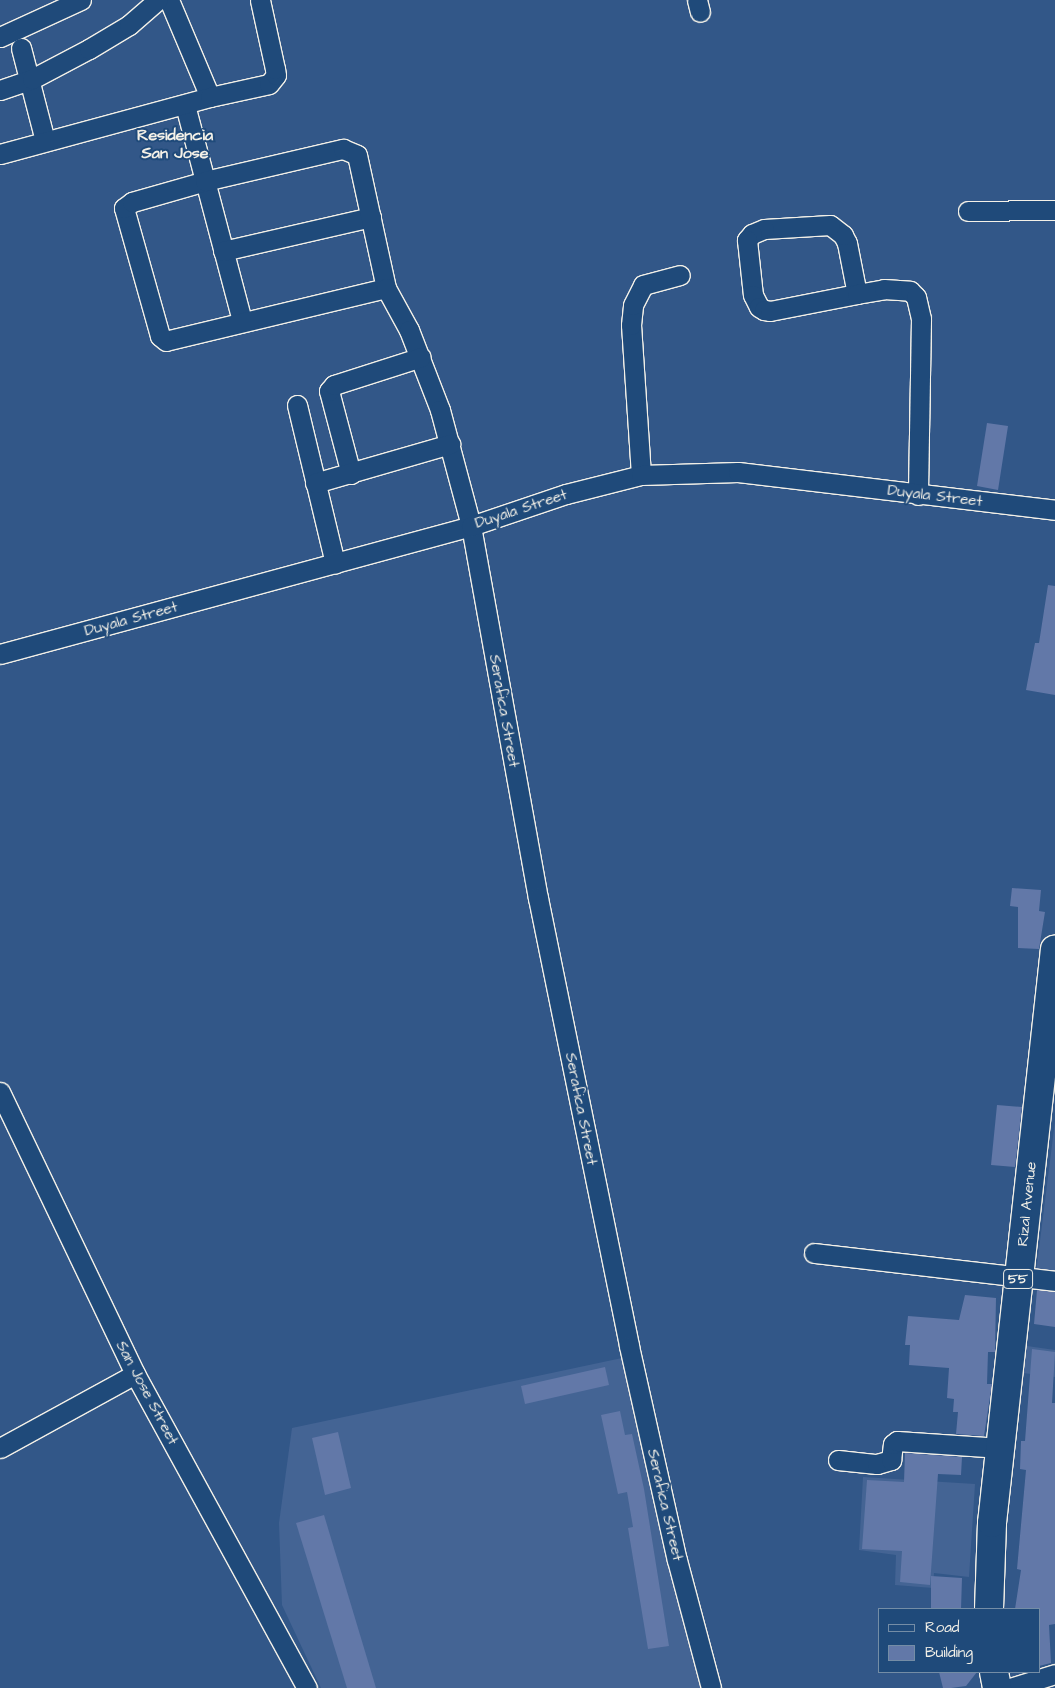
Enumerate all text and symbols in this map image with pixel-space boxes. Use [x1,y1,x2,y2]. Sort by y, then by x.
district label: Residencia San Jose [137,125,213,163]
street label: Duyala Street [887,481,983,511]
street label: Duyala Street [473,486,569,532]
street label: Duyala Street [83,598,179,640]
street label: Serafica Street [485,653,523,769]
street label: Serafica Street [561,1051,601,1167]
street label: Rizal Avenue [1014,1161,1040,1247]
road number: 55 [1003,1268,1033,1290]
street label: San Jose Street [112,1338,182,1448]
street label: Serafica Street [643,1447,687,1563]
legend [878,1608,1040,1673]
text: Road [925,1617,959,1638]
text: Building [925,1642,973,1663]

